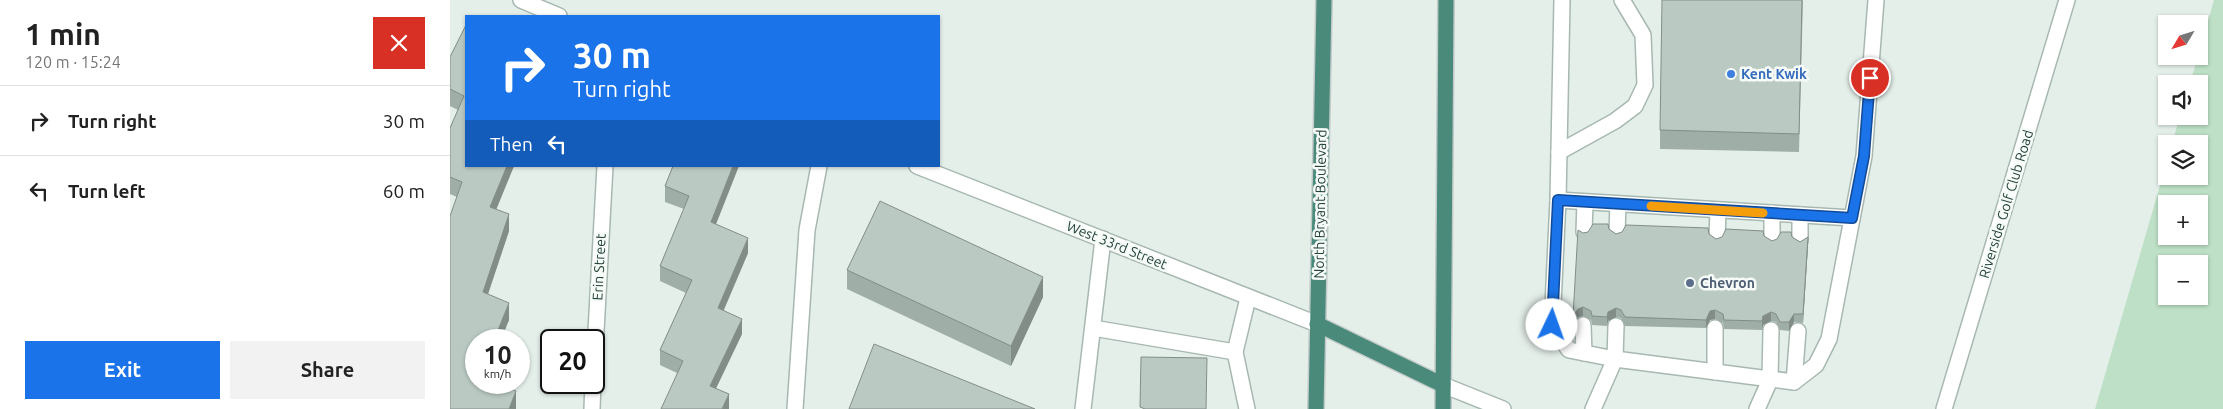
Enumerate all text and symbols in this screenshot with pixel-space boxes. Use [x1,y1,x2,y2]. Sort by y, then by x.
north arrow [2158,15,2208,65]
map controls [2158,15,2208,305]
text: 1 min [25,17,101,51]
button: close [373,17,425,69]
icon: right [490,35,555,100]
text: 30 m [573,35,651,75]
text: 120 m · 15:24 [25,53,121,71]
pin [1849,57,1891,99]
icon: arrive [1856,64,1884,92]
place label: Kent Kwik [1741,66,1807,82]
marker: Kent Kwik [1725,68,1737,80]
button: sound [2158,75,2208,125]
text: Turn right [573,76,671,101]
icon: right [25,107,53,135]
text: Turn right [68,110,156,132]
text: 30 m [383,110,425,132]
street label: Riverside Golf Club Road [1976,128,2036,280]
street label: North Bryant Boulevard [1311,129,1329,279]
icon: left [543,130,571,158]
text: Then [490,133,533,155]
button: layers [2158,135,2208,185]
icon: left [25,177,53,205]
text: Turn left [68,180,146,202]
text: 60 m [383,180,425,202]
button: + [2158,195,2208,245]
street label: West 33rd Street [1064,218,1170,273]
street label: Erin Street [589,233,609,301]
button: − [2158,255,2208,305]
place label: Chevron [1700,275,1755,291]
marker: Chevron [1684,277,1696,289]
position arrow [1525,298,1577,350]
speed limit sign: 20 [540,329,605,394]
button: Exit [25,341,220,399]
button: Share [230,341,425,399]
text: 10 [483,341,512,369]
text: km/h [484,367,511,380]

